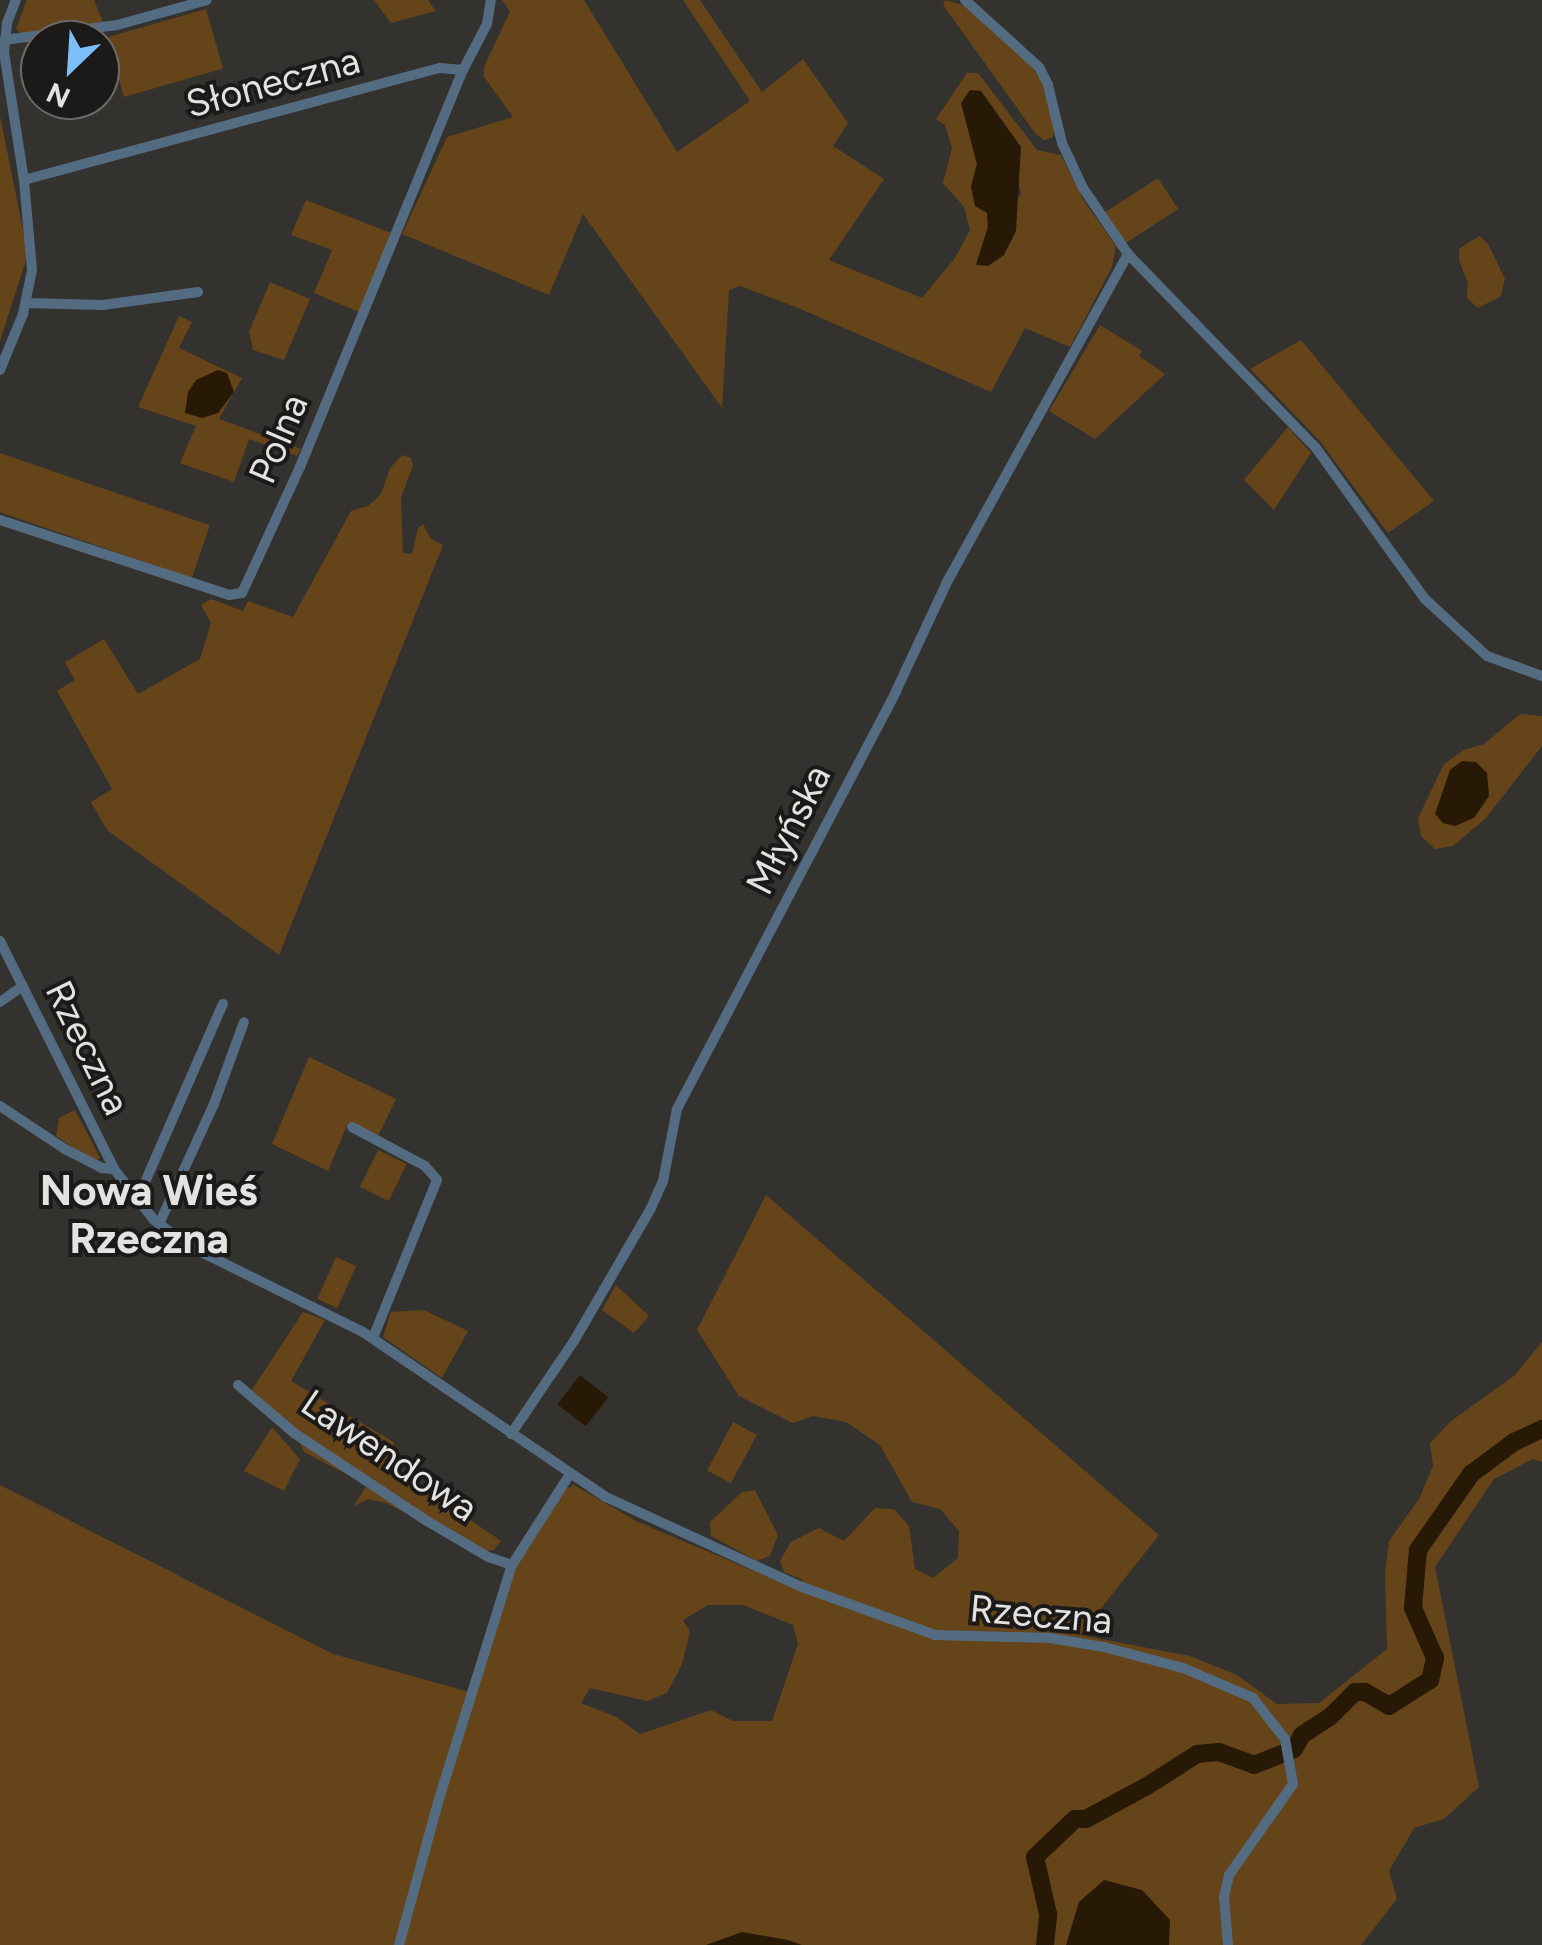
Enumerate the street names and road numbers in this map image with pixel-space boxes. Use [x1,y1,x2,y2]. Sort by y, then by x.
street label: Słoneczna [181,38,365,128]
street label: Polna [240,387,318,491]
street label: Młyńska [737,758,841,902]
street label: Rzeczna [35,974,139,1122]
street label: Lawendowa [292,1380,486,1532]
street label: Rzeczna [968,1586,1114,1644]

